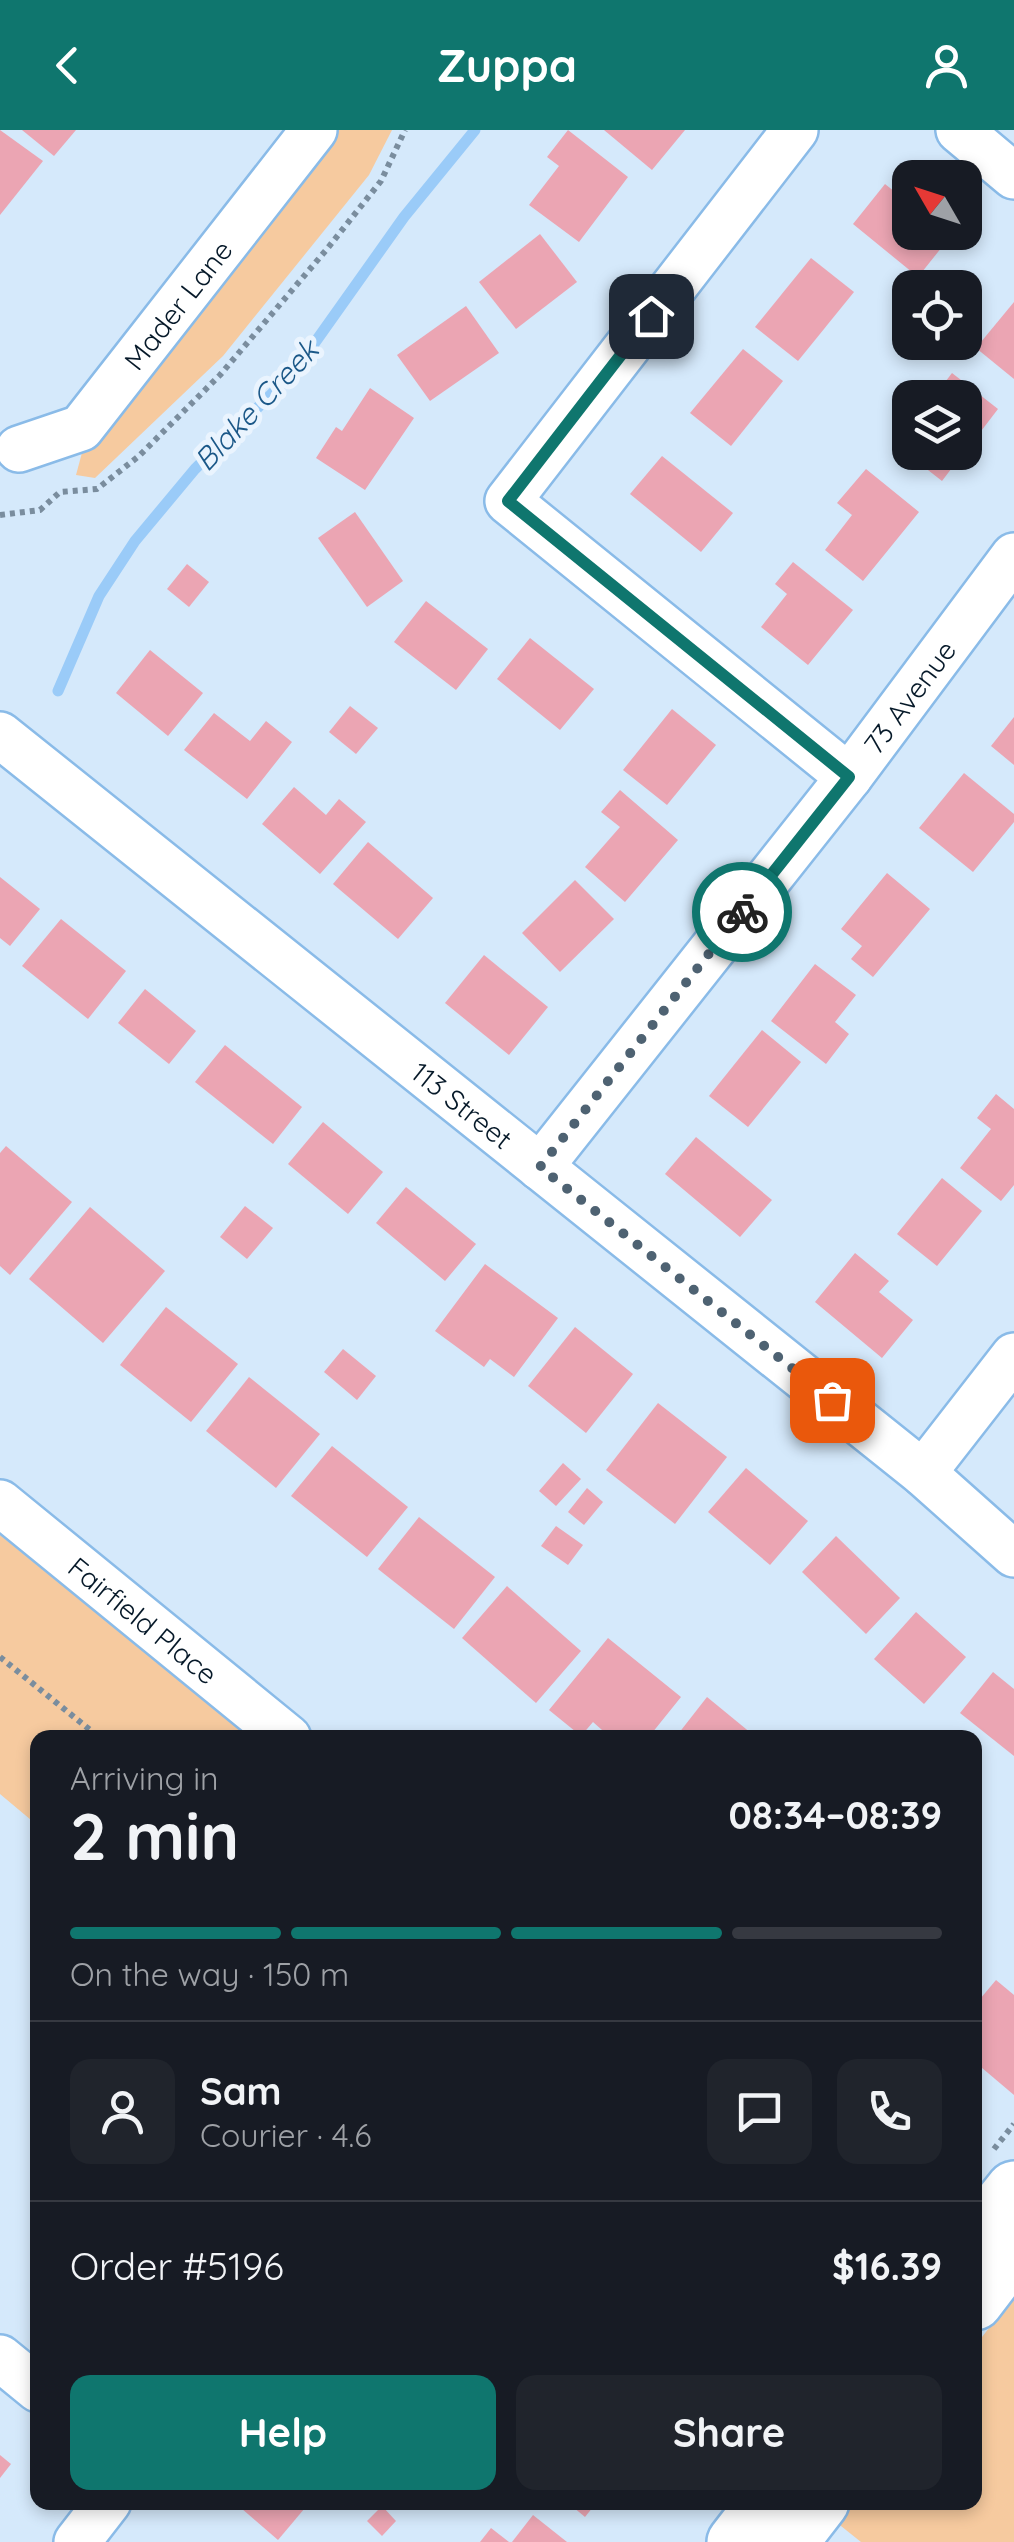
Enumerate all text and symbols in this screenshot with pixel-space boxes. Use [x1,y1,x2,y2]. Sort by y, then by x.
text: Zuppa [437,37,577,93]
icon: back [40,38,95,93]
icon: person [919,38,974,93]
north arrow [892,160,982,250]
map controls [892,160,982,470]
street label: Mader Lane [116,233,239,377]
button: locate [892,270,982,360]
pin [609,274,694,359]
icon: home [624,289,679,344]
water label: Blake Creek [186,329,328,478]
button: layers [892,380,982,470]
street label: 73 Avenue [855,633,963,760]
courier [692,862,792,962]
icon: bike [715,885,770,940]
street label: 113 Street [405,1054,520,1156]
pin [790,1358,875,1443]
icon: bag [805,1373,860,1428]
street label: Fairfield Place [62,1549,225,1691]
text: Arriving in [70,1758,219,1798]
text: 08:34–08:39 [729,1791,942,1839]
text: 2 min [70,1795,239,1876]
text: On the way · 150 m [70,1954,349,1994]
button: person [70,2059,175,2164]
button: chat [707,2059,812,2164]
button: phone [837,2059,942,2164]
text: Sam [200,2067,282,2115]
text: Courier · 4.6 [200,2115,372,2155]
text: Order #5196 [70,2242,284,2290]
text: $16.39 [832,2242,942,2290]
button: Help [70,2375,496,2490]
button: Share [516,2375,942,2490]

